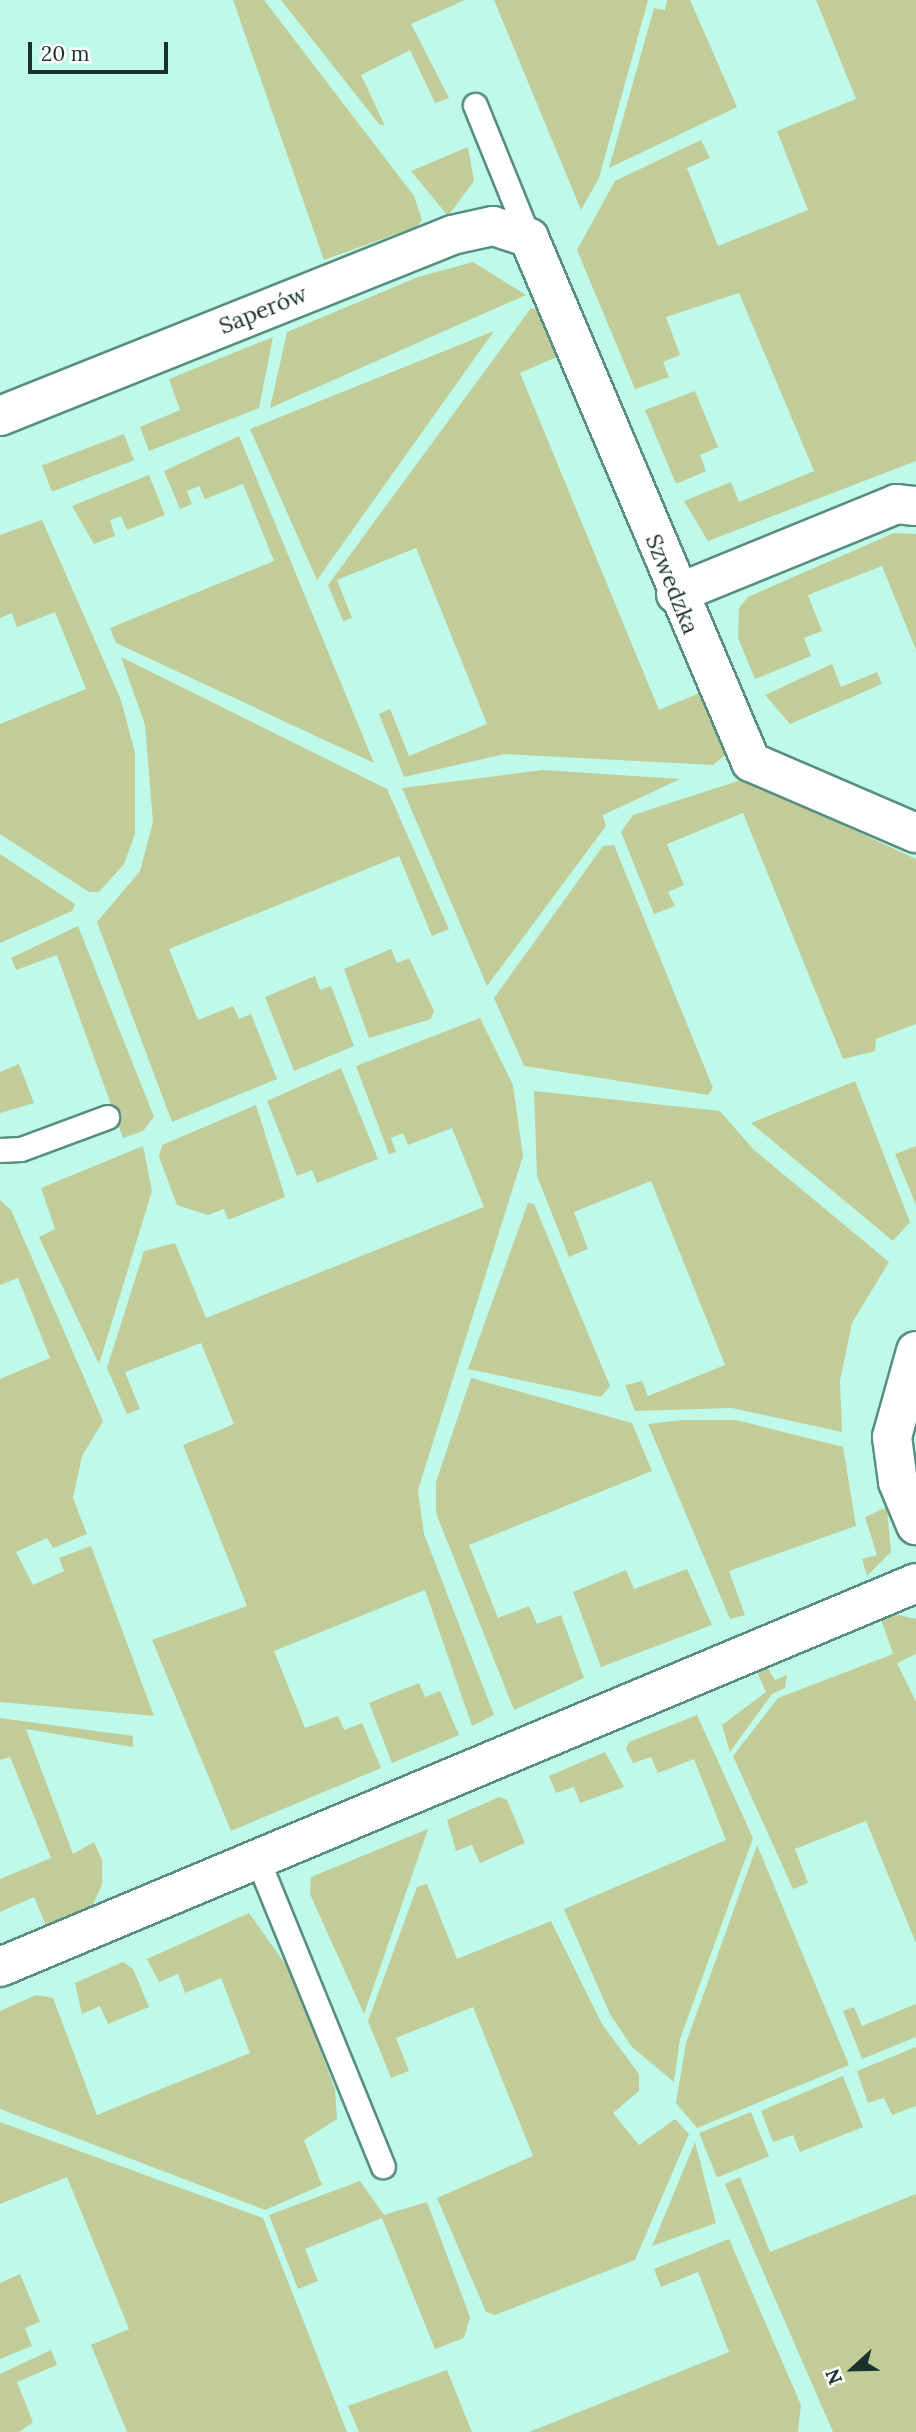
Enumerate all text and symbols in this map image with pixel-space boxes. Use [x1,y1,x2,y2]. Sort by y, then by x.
scale bar [32,28,172,72]
text: 20 m [41,40,90,67]
street label: Saperów [215,280,311,340]
street label: Szwedzka [640,530,704,638]
north arrow [818,2334,888,2404]
text: N [820,2366,847,2388]

